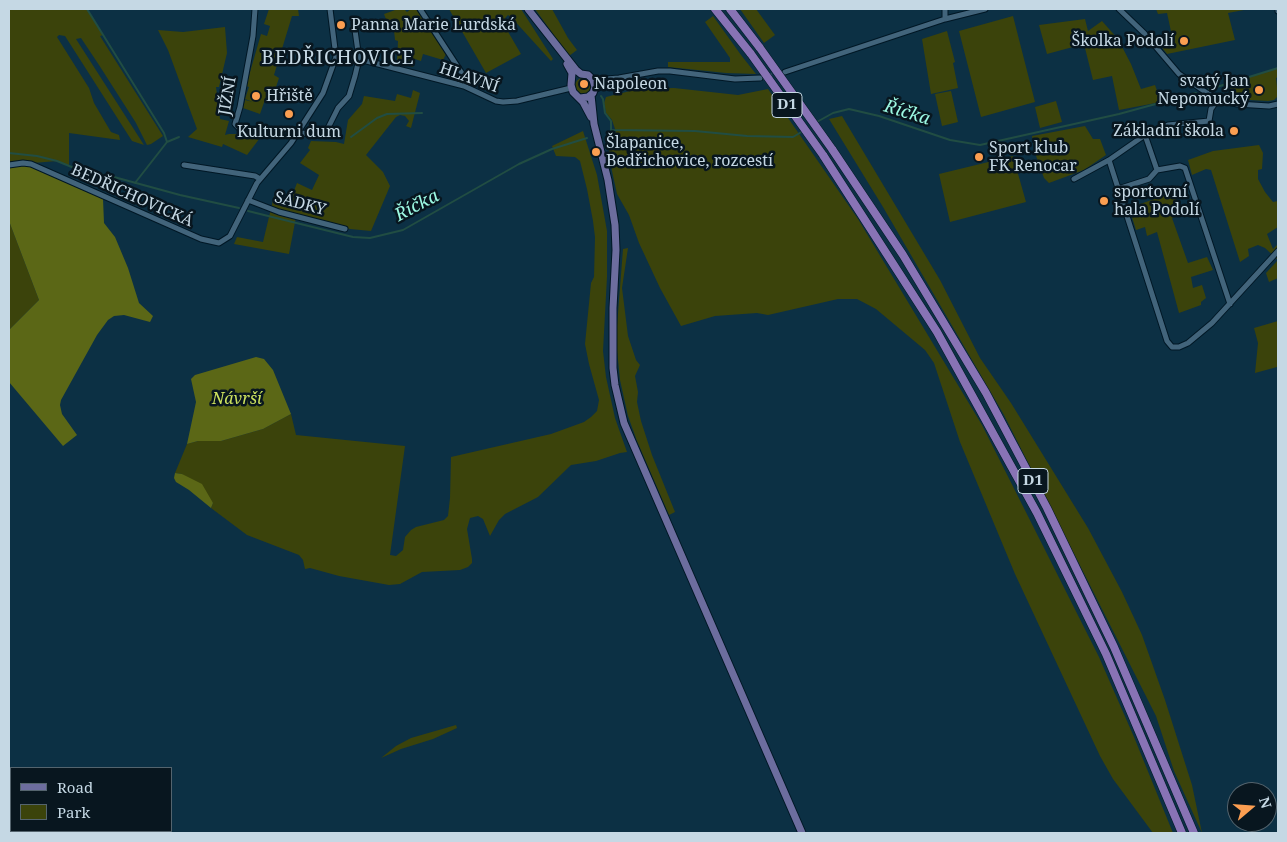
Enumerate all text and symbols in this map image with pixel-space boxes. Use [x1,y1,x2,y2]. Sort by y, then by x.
place label: Panna Marie Lurdská [351,15,516,35]
marker: Panna Marie Lurdská [335,19,347,31]
place label: Školka Podolí [1072,31,1174,51]
marker: Školka Podolí [1178,35,1190,47]
district label: BEDŘICHOVICE [260,48,416,70]
street label: HLAVNÍ [437,59,501,97]
place label: svatý Jan Nepomucký [1158,71,1249,109]
place label: Napoleon [594,74,667,94]
street label: JIŽNÍ [215,75,241,117]
marker: Napoleon [578,78,590,90]
marker: svatý Jan Nepomucký [1253,84,1265,96]
place label: Hřiště [266,86,313,106]
marker: Hřiště [250,90,262,102]
road number: D1 [772,92,802,118]
water label: Říčka [881,96,933,130]
marker: Kulturni dum [283,108,295,120]
place label: Základní škola [1113,121,1224,141]
place label: Kulturni dum [237,122,341,142]
marker: Základní škola [1228,125,1240,137]
place label: Šlapanice, Bedřichovice, rozcestí [606,133,773,171]
place label: Sport klub FK Renocar [989,138,1077,176]
marker: Šlapanice, Bedřichovice, rozcestí [590,146,602,158]
marker: Sport klub FK Renocar [973,151,985,163]
street label: BEDŘICHOVICKÁ [68,160,196,232]
place label: sportovní hala Podolí [1114,182,1199,220]
water label: Říčka [391,185,443,227]
street label: SÁDKY [272,188,328,220]
marker: sportovní hala Podolí [1098,195,1110,207]
park label: Návrší [212,389,262,409]
road number: D1 [1018,468,1048,494]
legend [10,767,172,832]
text: Road [57,777,93,797]
north arrow [1227,782,1277,832]
text: N [1255,794,1277,811]
text: Park [57,802,90,822]

